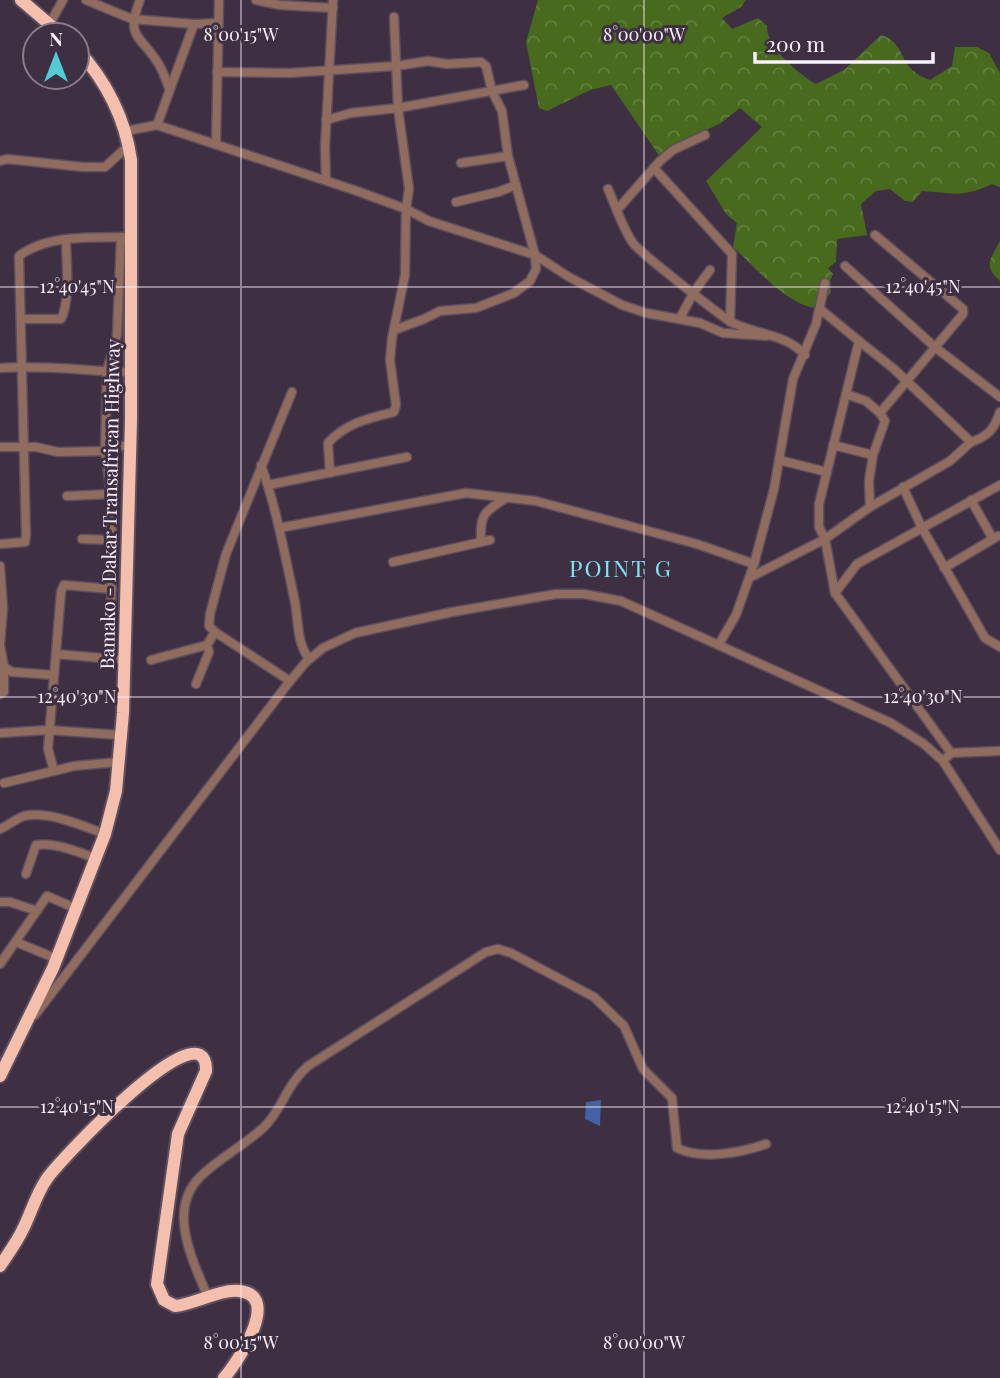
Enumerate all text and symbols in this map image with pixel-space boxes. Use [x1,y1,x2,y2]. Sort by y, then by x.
north arrow [21,21,91,91]
scale bar [755,21,934,65]
text: 8°00'15"W [203,22,279,46]
text: 8°00'00"W [603,22,686,46]
text: N [49,25,63,51]
text: 200 m [766,29,825,57]
text: 12°40'45"N [39,274,115,298]
text: 12°40'45"N [885,274,961,298]
street label: Bamako - Dakar Transafrican Highway [93,338,125,670]
district label: POINT G [569,552,673,583]
text: 12°40'30"N [38,684,117,708]
text: 12°40'30"N [884,684,963,708]
text: 12°40'15"N [40,1094,114,1118]
text: 12°40'15"N [886,1094,960,1118]
text: 8°00'15"W [203,1330,279,1354]
text: 8°00'00"W [603,1330,686,1354]

